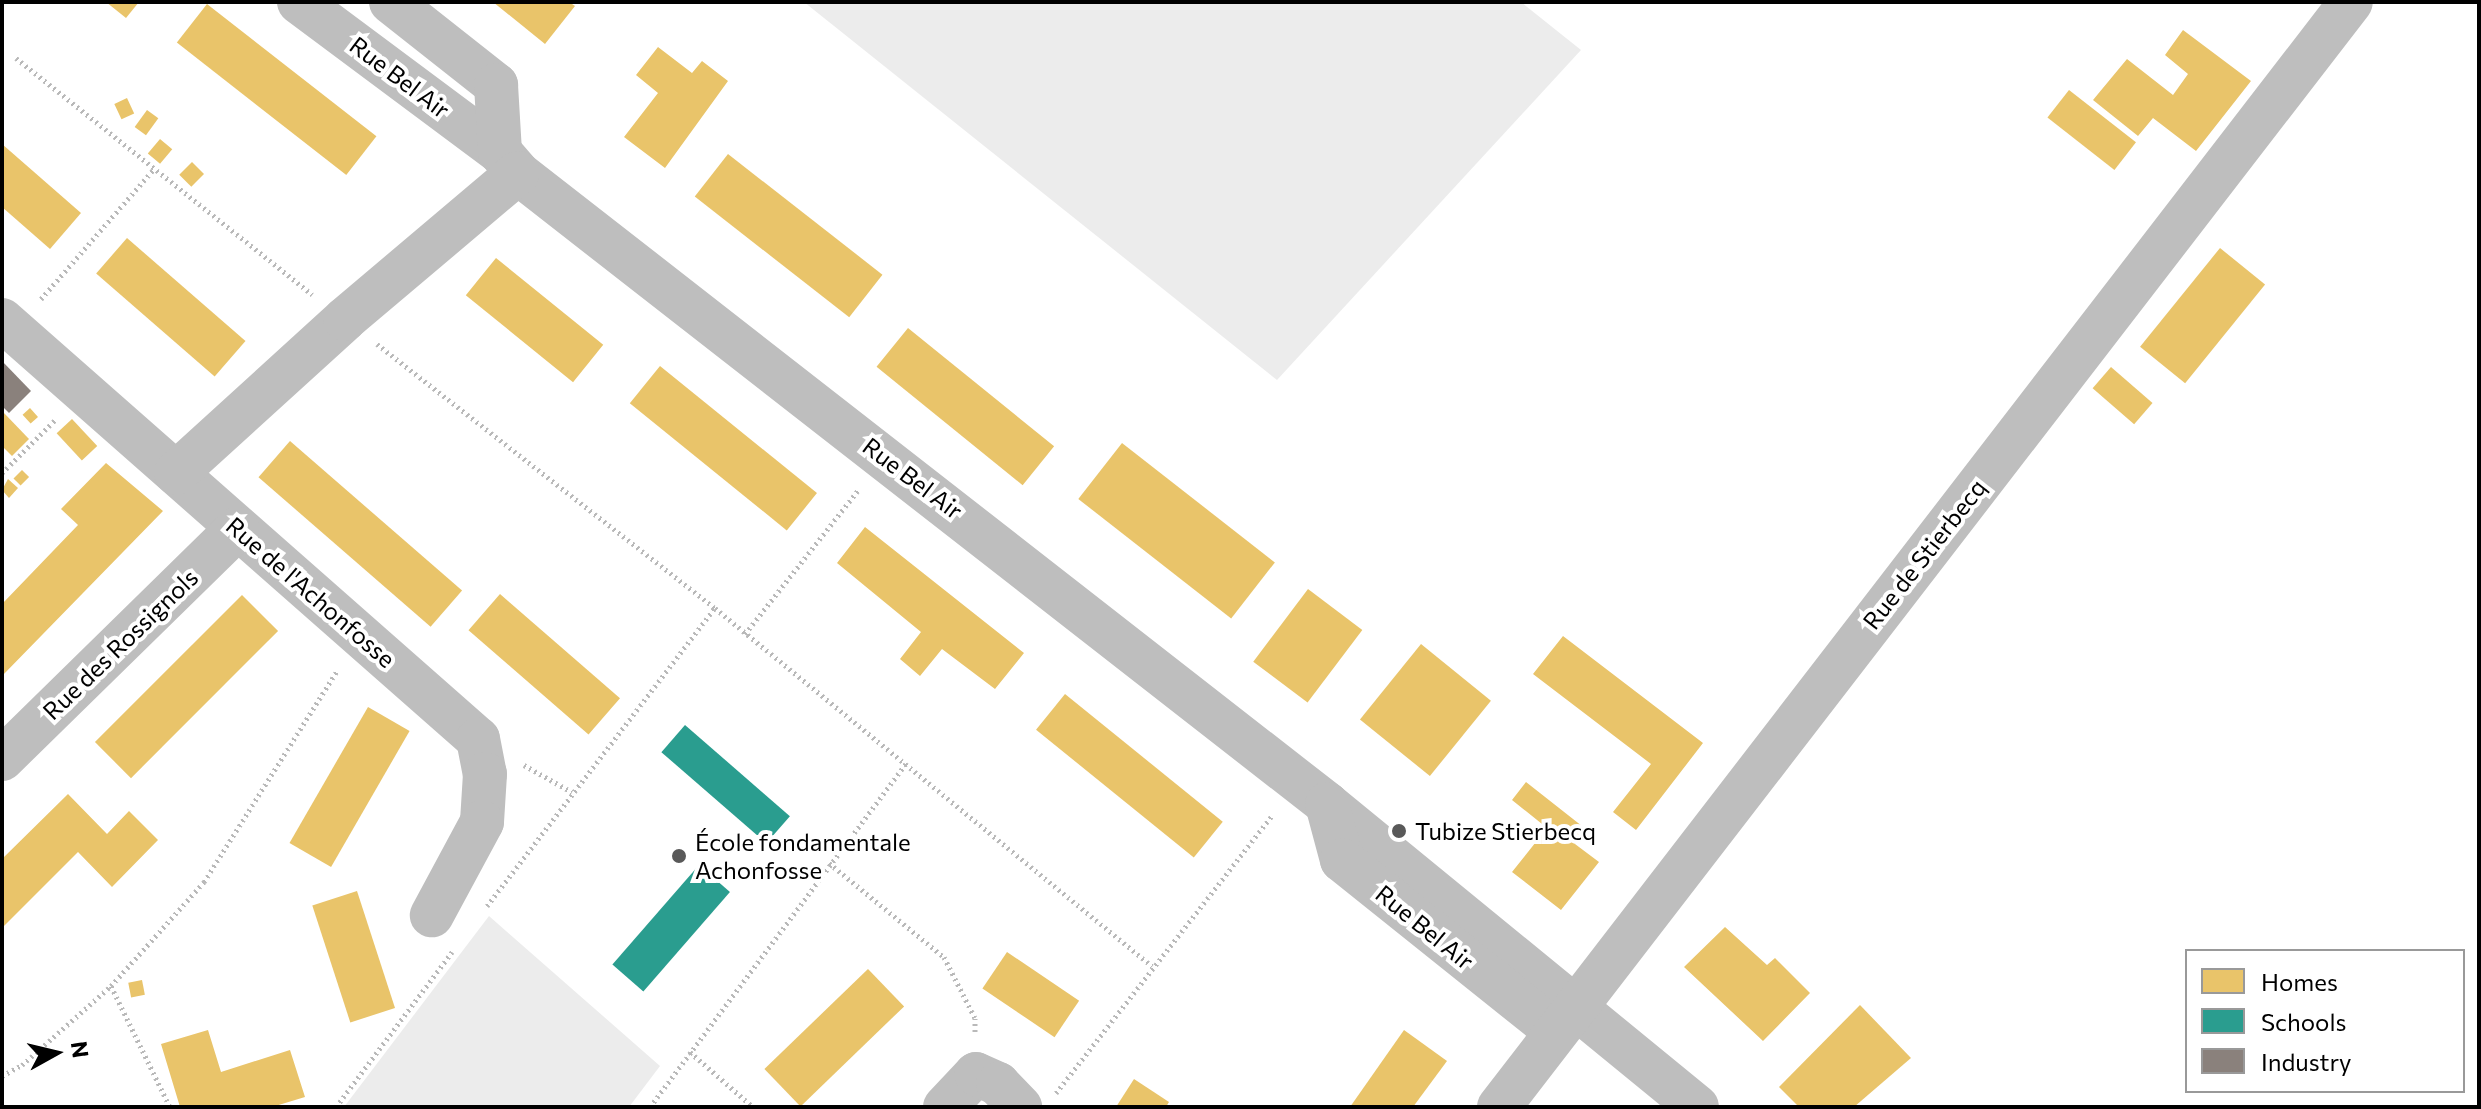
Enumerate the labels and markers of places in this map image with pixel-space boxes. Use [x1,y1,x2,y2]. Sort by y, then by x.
place label: Tubize Stierbecq [1415,817,1596,845]
marker: Tubize Stierbecq [1390,822,1408,840]
place label: École fondamentale Achonfosse [695,828,911,884]
marker: École fondamentale Achonfosse [670,847,688,865]

